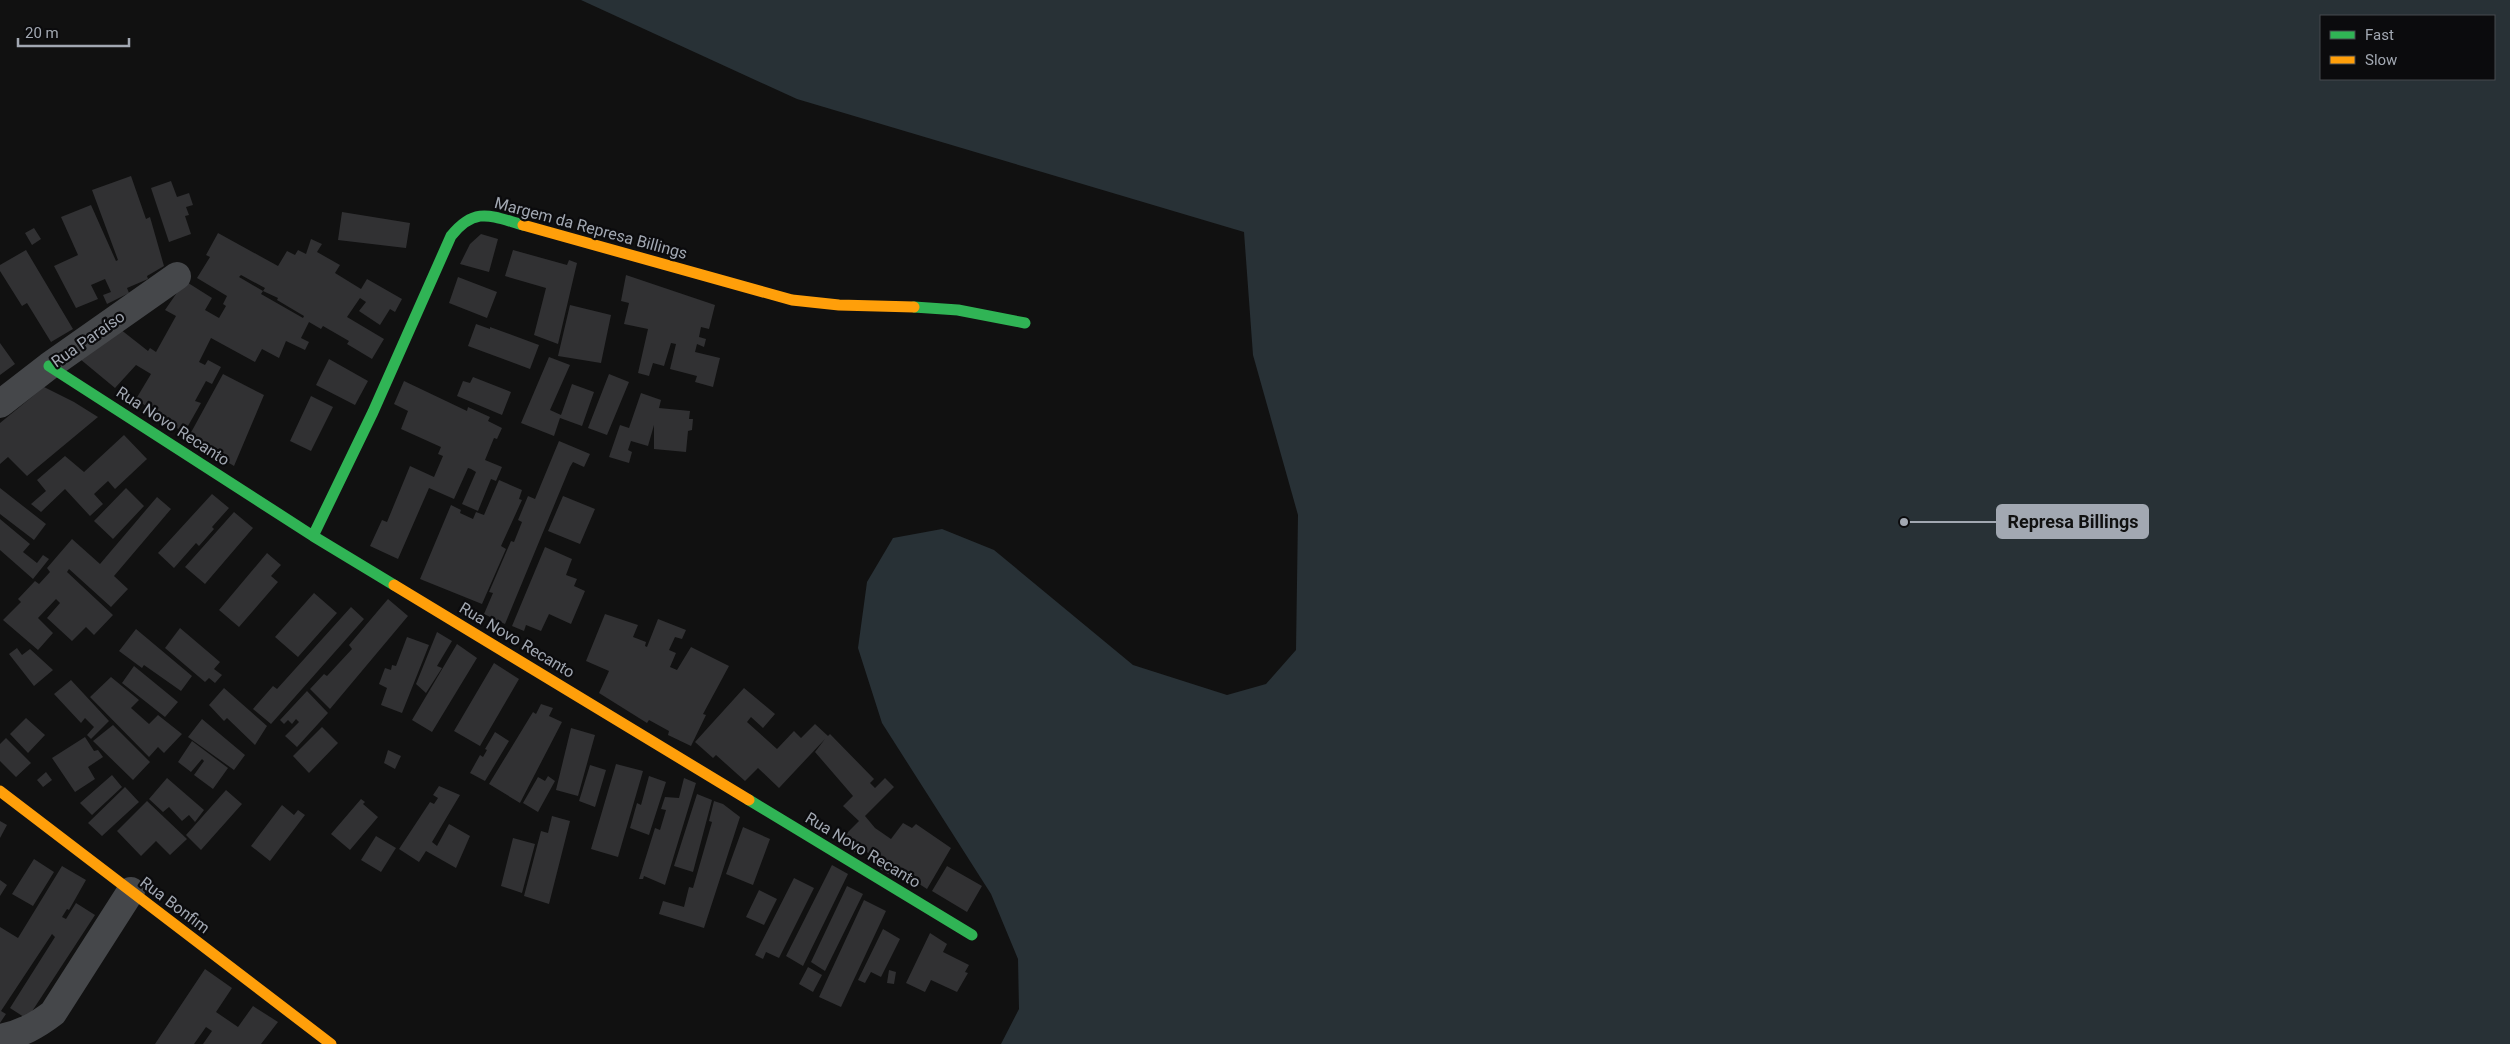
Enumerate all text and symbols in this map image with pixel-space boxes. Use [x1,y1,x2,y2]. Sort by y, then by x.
scale bar [18,15,129,47]
legend [2320,15,2495,80]
text: 20 m [25,24,59,42]
text: Fast [2365,26,2394,44]
text: Slow [2365,51,2397,69]
street label: Margem da Represa Billings [493,193,689,263]
street label: Rua Paraíso [48,307,128,371]
street label: Rua Novo Recanto [113,382,233,470]
callout: Represa Billings [1997,505,2148,538]
text: Represa Billings [2007,511,2139,532]
street label: Rua Novo Recanto [456,598,578,682]
street label: Rua Novo Recanto [802,808,924,892]
street label: Rua Bonfim [136,873,214,937]

